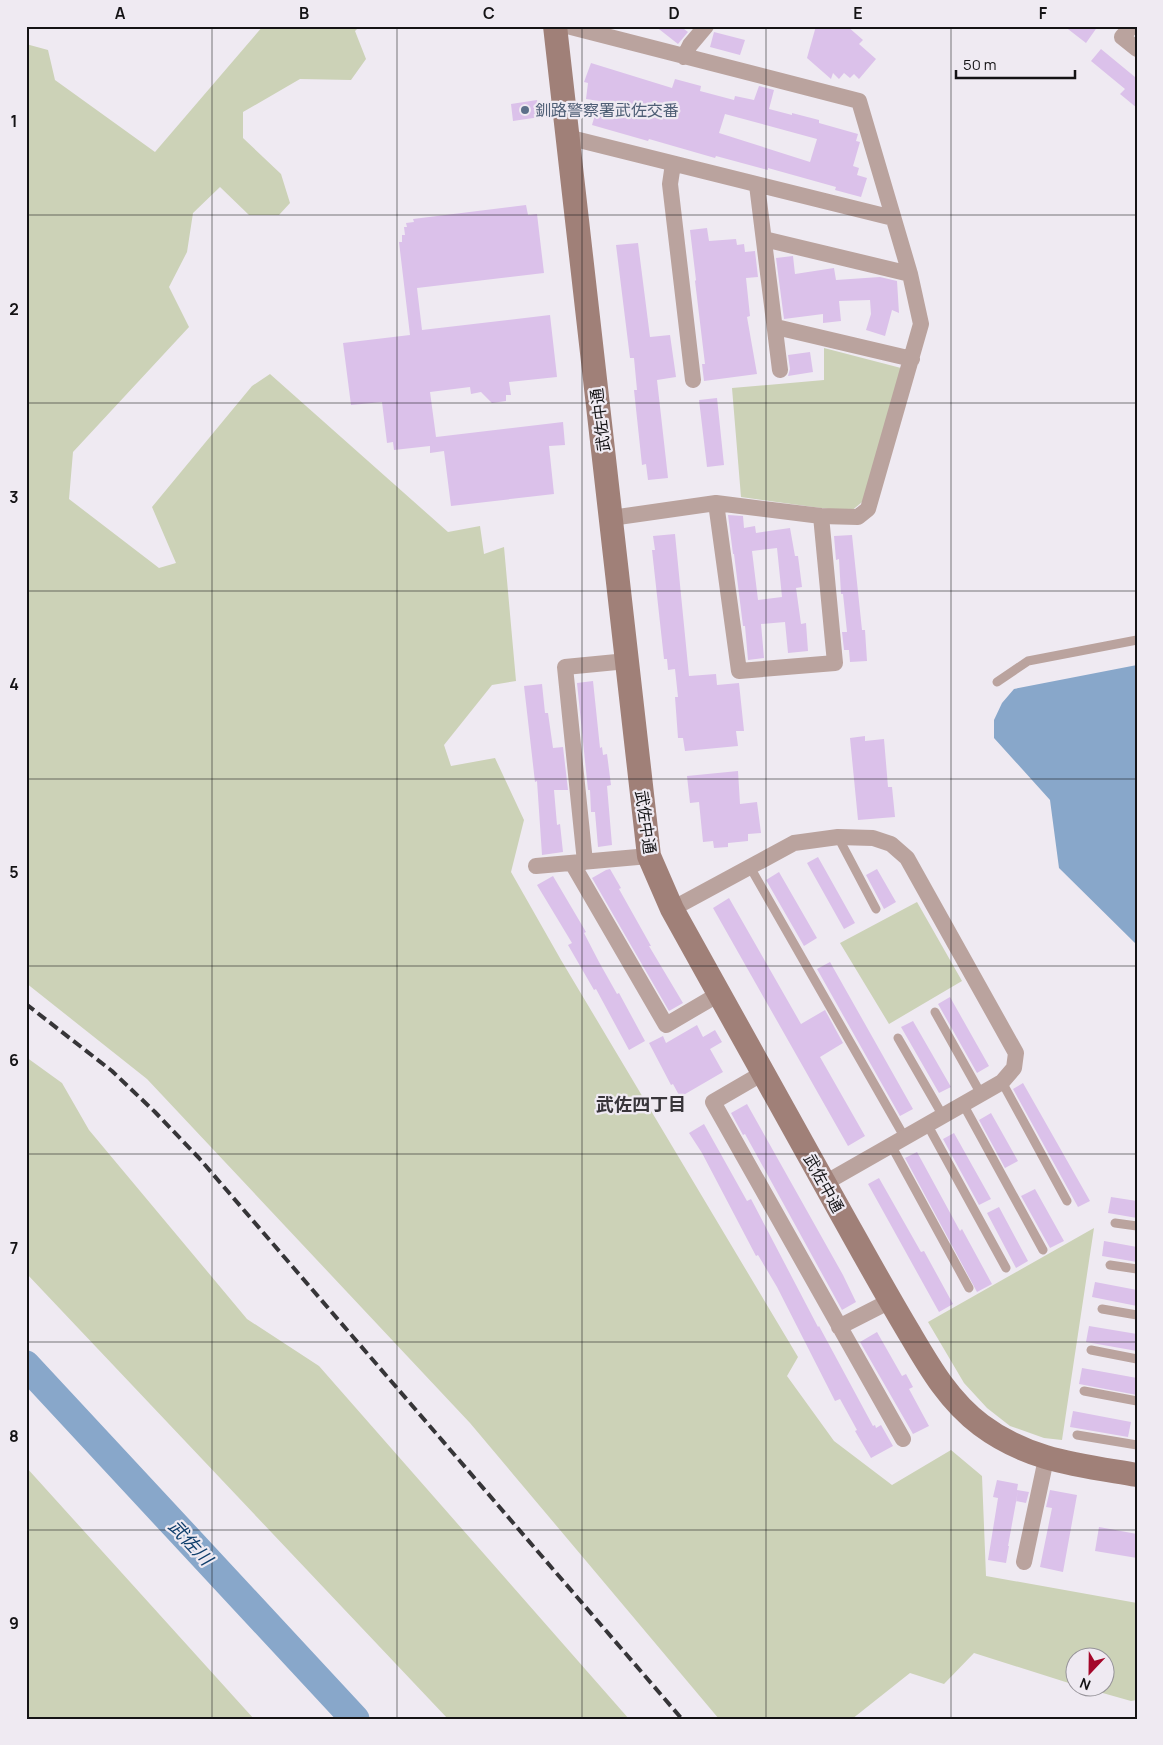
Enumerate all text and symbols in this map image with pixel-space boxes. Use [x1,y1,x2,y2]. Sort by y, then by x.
text: A [115,2,126,24]
text: B [299,2,309,24]
text: C [483,2,495,24]
text: D [668,2,680,24]
text: E [853,2,863,24]
text: F [1039,2,1048,24]
scale bar [956,48,1074,80]
text: 50 m [963,54,997,75]
place label: 釧路警察署武佐交番 [535,99,679,121]
marker: 釧路警察署武佐交番 [519,104,531,116]
text: 1 [10,110,18,132]
text: 2 [9,298,19,320]
street label: 武佐中通 [585,387,615,453]
text: 3 [9,486,19,508]
text: 4 [9,673,19,695]
street label: 武佐中通 [631,789,661,855]
text: 5 [9,861,19,883]
text: 6 [9,1049,19,1071]
district label: 武佐四丁目 [596,1092,686,1116]
street label: 武佐中通 [799,1150,849,1216]
text: 7 [10,1237,18,1259]
text: 8 [9,1425,19,1447]
water label: 武佐川 [164,1514,220,1571]
text: 9 [9,1612,19,1634]
north arrow [1066,1648,1116,1698]
text: N [1077,1674,1093,1695]

